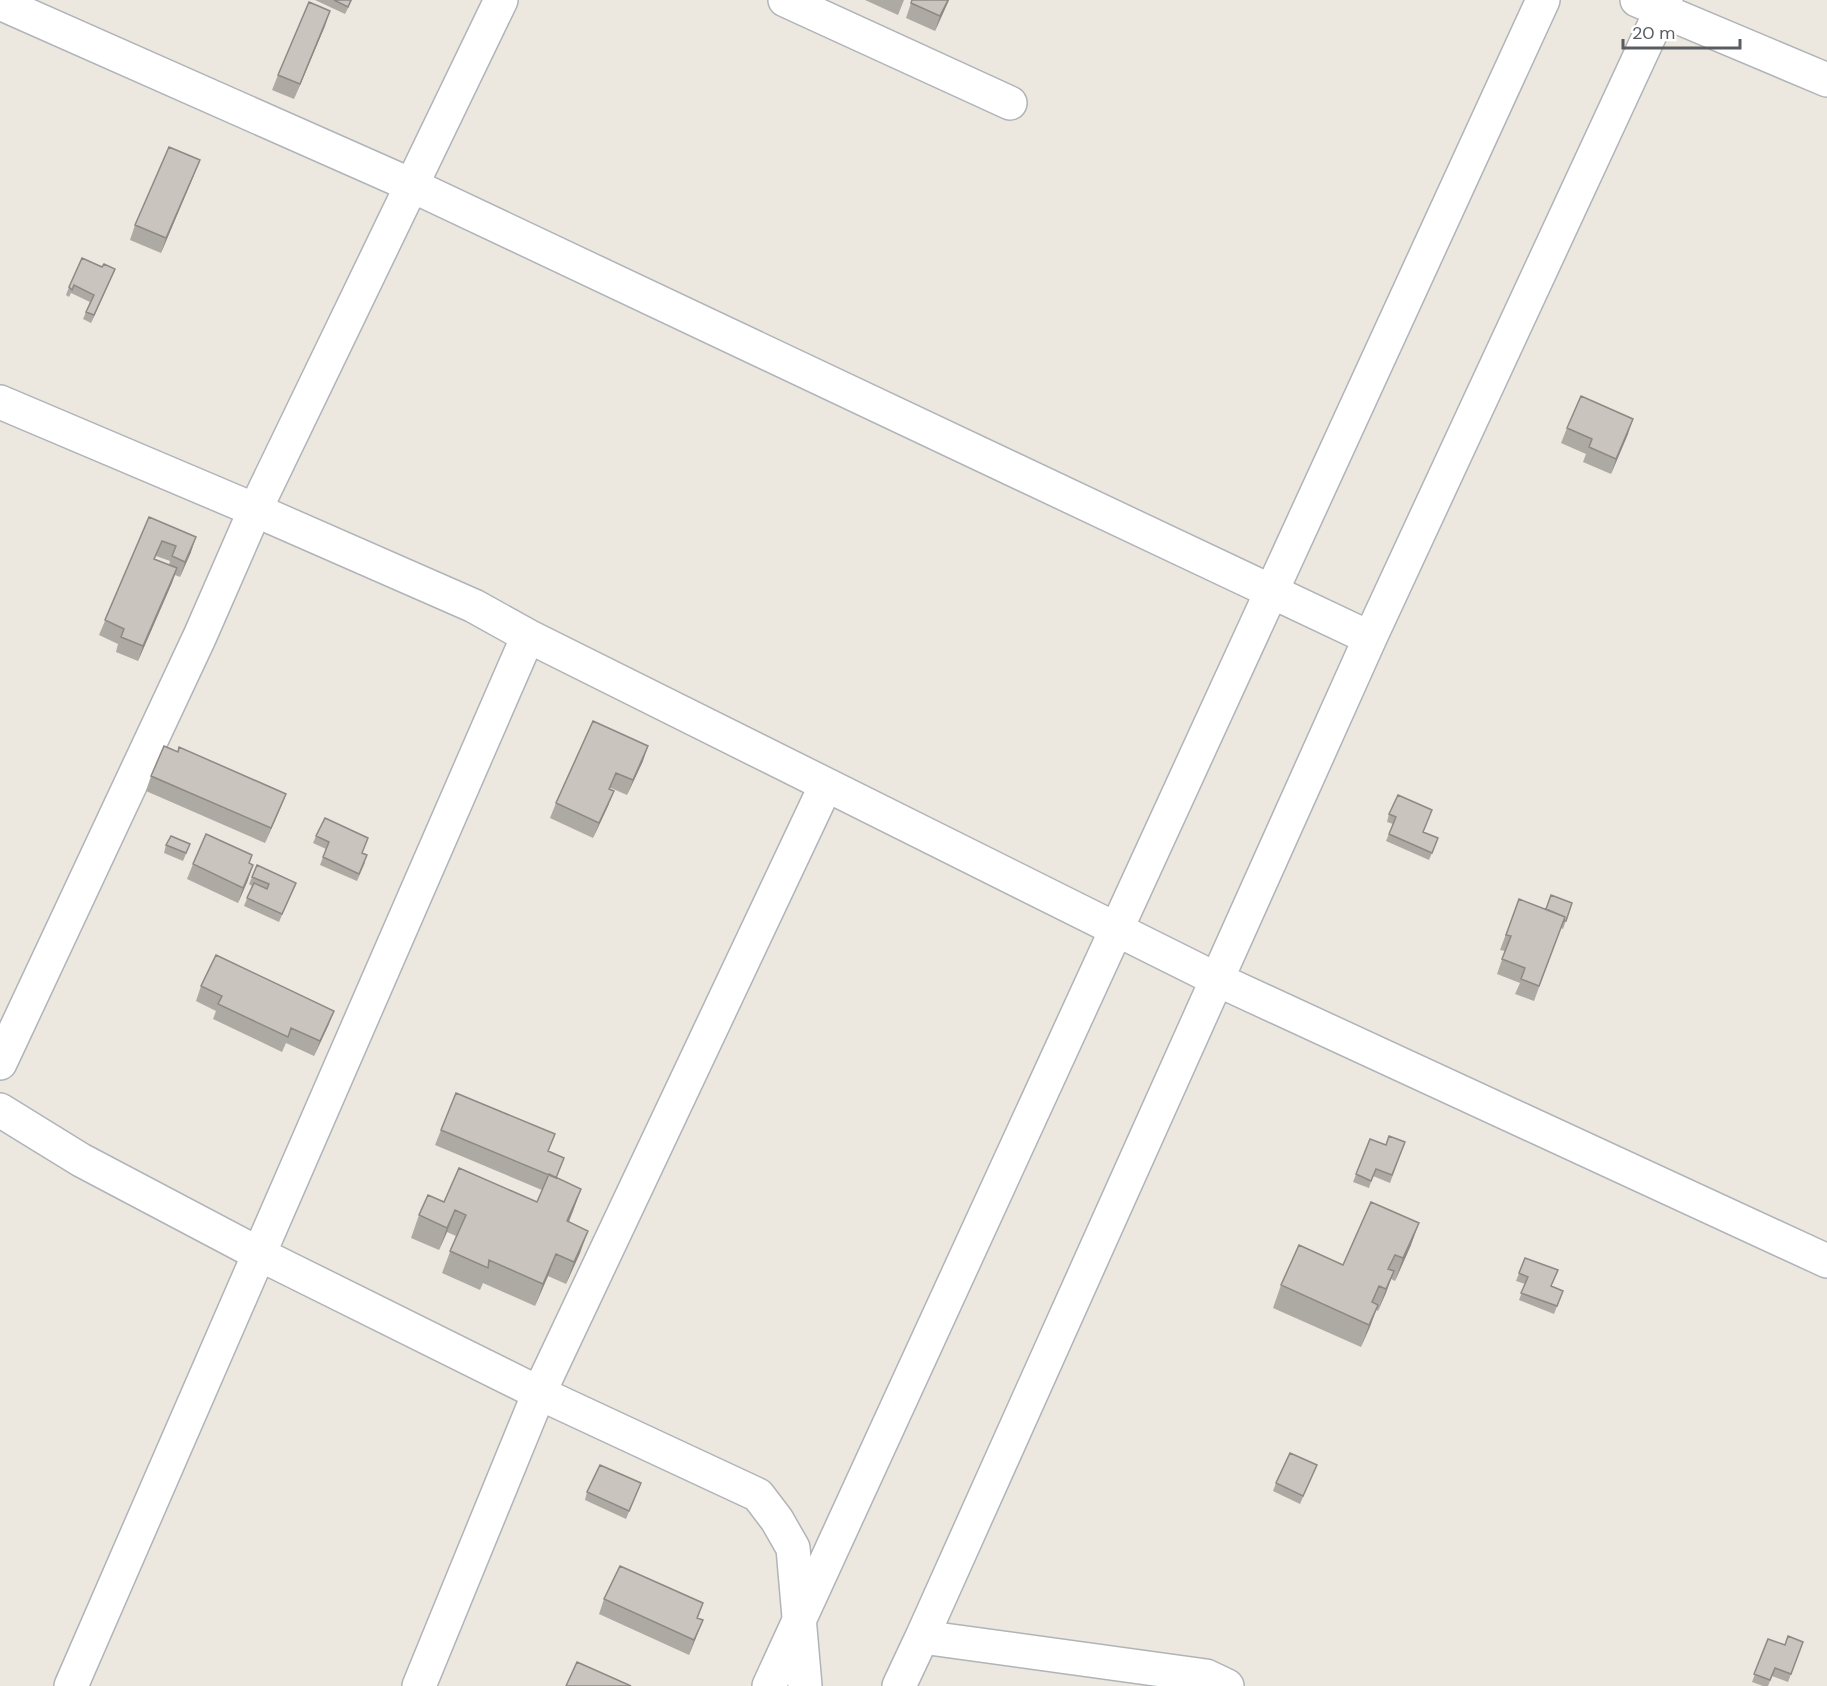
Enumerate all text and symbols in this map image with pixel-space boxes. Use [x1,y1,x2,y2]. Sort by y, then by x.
scale bar [1623,12,1740,50]
text: 20 m [1632,21,1675,45]

